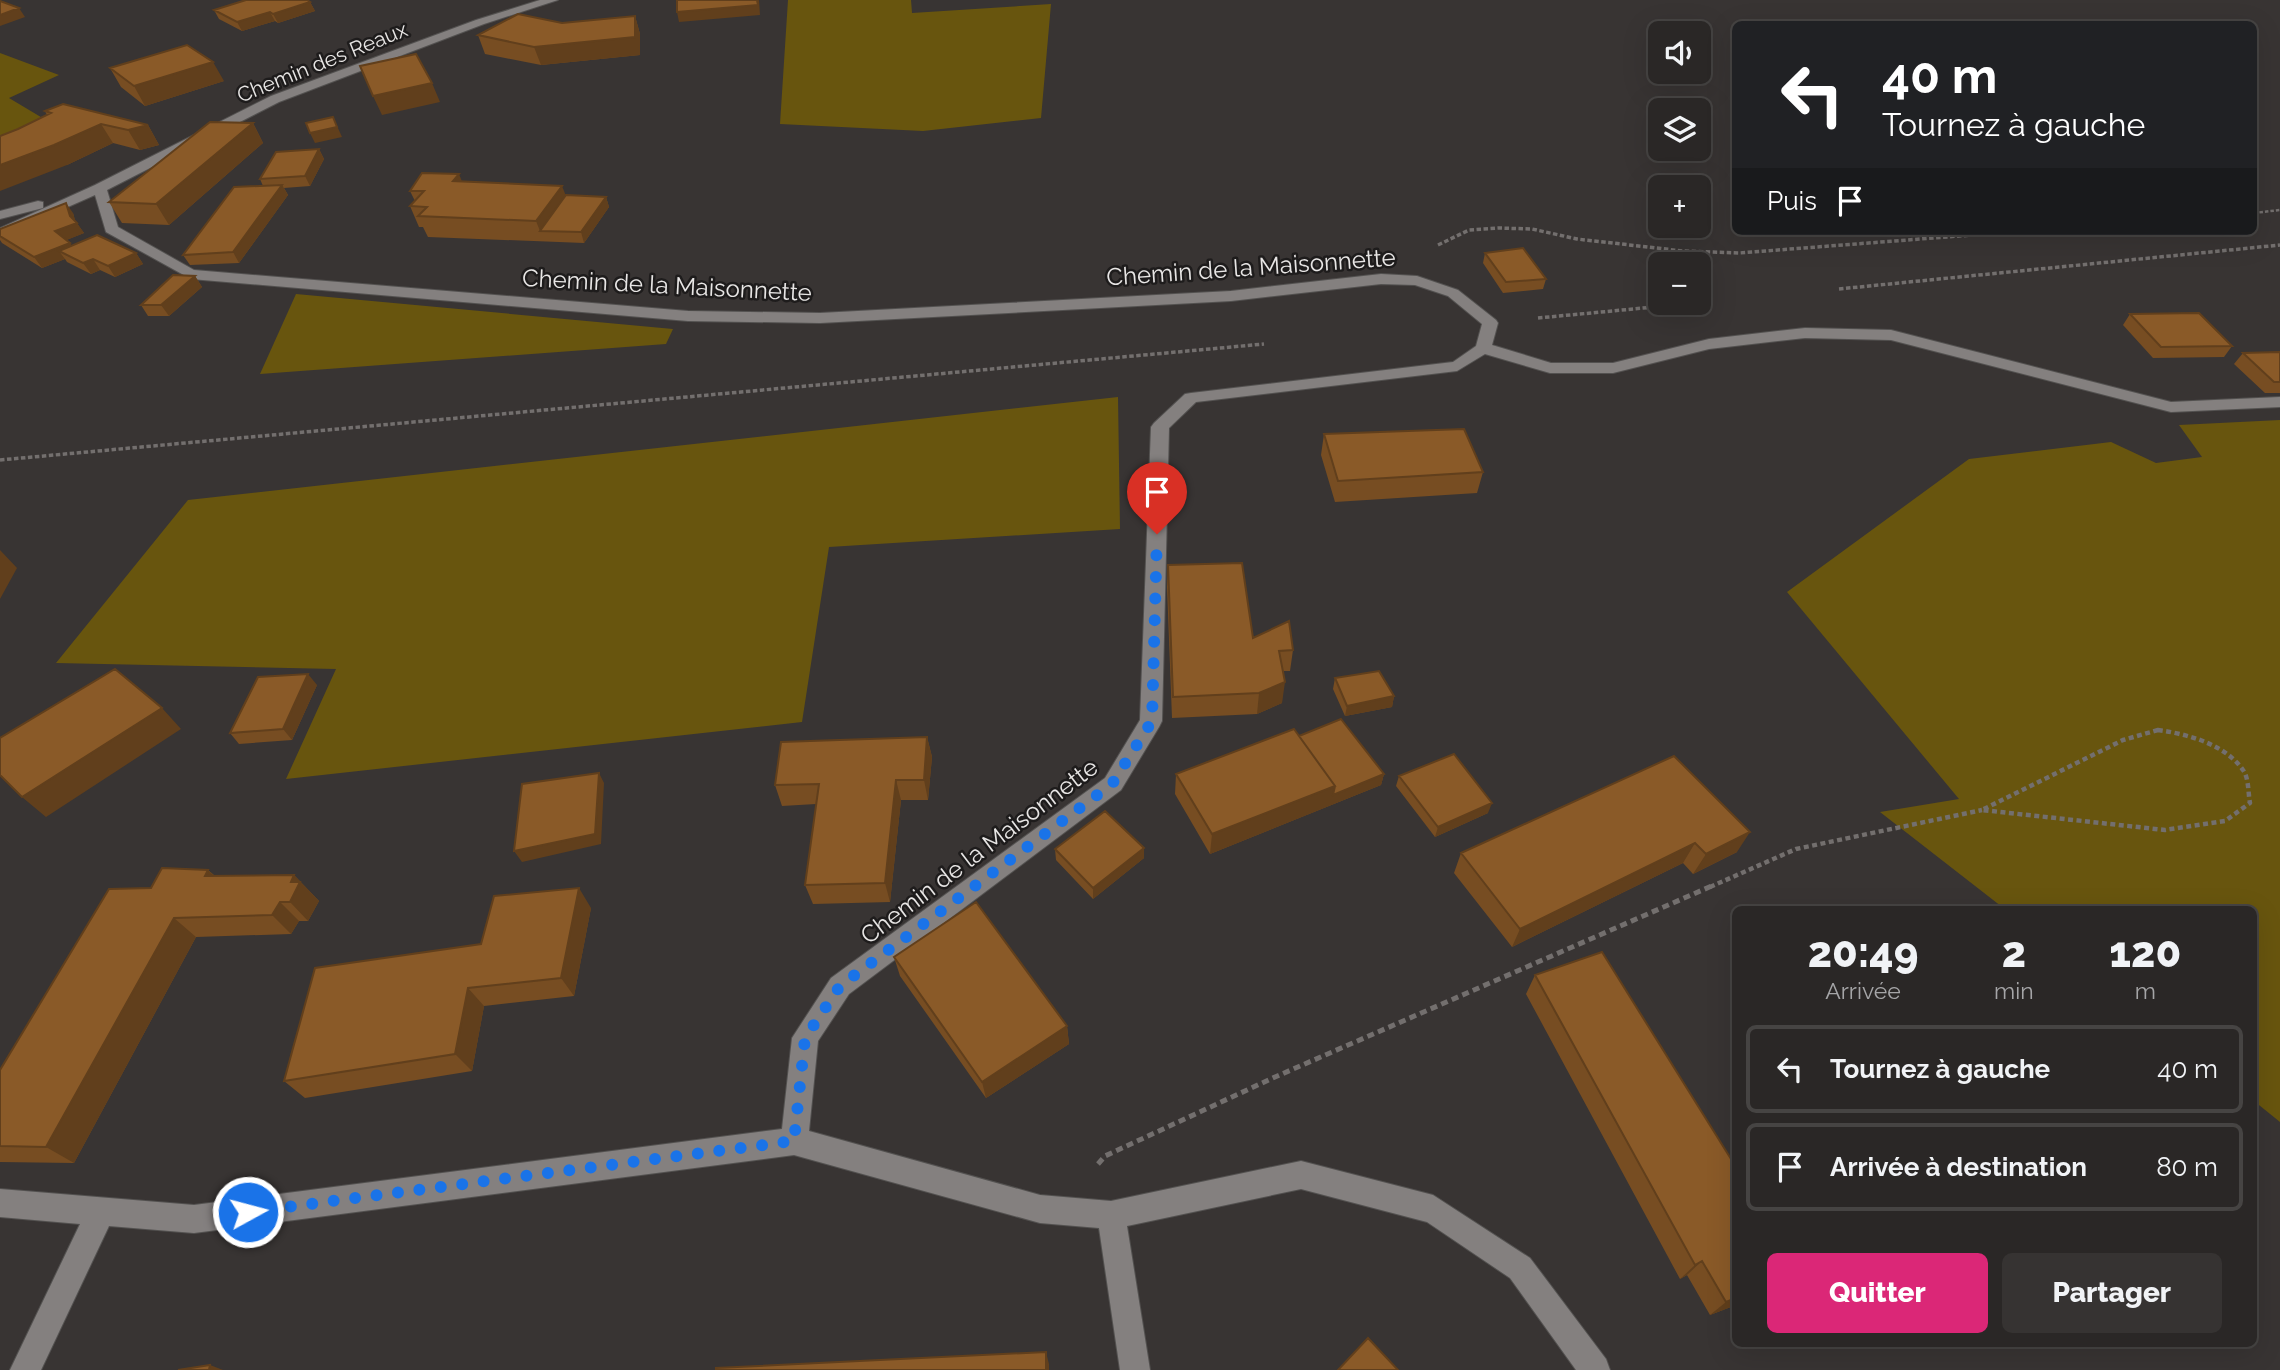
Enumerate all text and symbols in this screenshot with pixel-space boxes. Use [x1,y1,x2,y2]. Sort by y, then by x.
street label: Chemin des Reaux [233,16,411,108]
map controls [1648,21,1711,315]
button: sound [1648,21,1711,84]
text: 40 m [1882,47,1997,104]
icon: left [1767,49,1858,140]
button: layers [1648,98,1711,161]
text: Tournez à gauche [1882,106,2145,143]
button: + [1648,175,1711,238]
icon: arrive [1831,182,1869,220]
text: Puis [1767,186,1817,216]
street label: Chemin de la Maisonnette [1105,242,1397,292]
button: − [1648,252,1711,315]
street label: Chemin de la Maisonnette [522,263,812,307]
pin [1127,462,1187,534]
icon: arrive [1138,473,1176,511]
street label: Chemin de la Maisonnette [855,752,1103,950]
text: 20:49 [1808,928,1918,977]
text: 2 [2002,928,2026,977]
text: 120 [2109,928,2181,977]
text: Arrivée [1825,977,1901,1004]
text: min [1994,977,2034,1004]
text: m [2135,977,2156,1004]
icon: left [1771,1050,1809,1088]
text: Tournez à gauche [1830,1054,2050,1084]
text: 40 m [2157,1054,2218,1084]
icon: arrive [1771,1148,1809,1186]
text: Arrivée à destination [1830,1152,2087,1182]
text: 80 m [2156,1152,2218,1182]
position arrow [211,1175,285,1249]
button: Quitter [1767,1253,1988,1333]
button: Partager [2002,1253,2222,1333]

